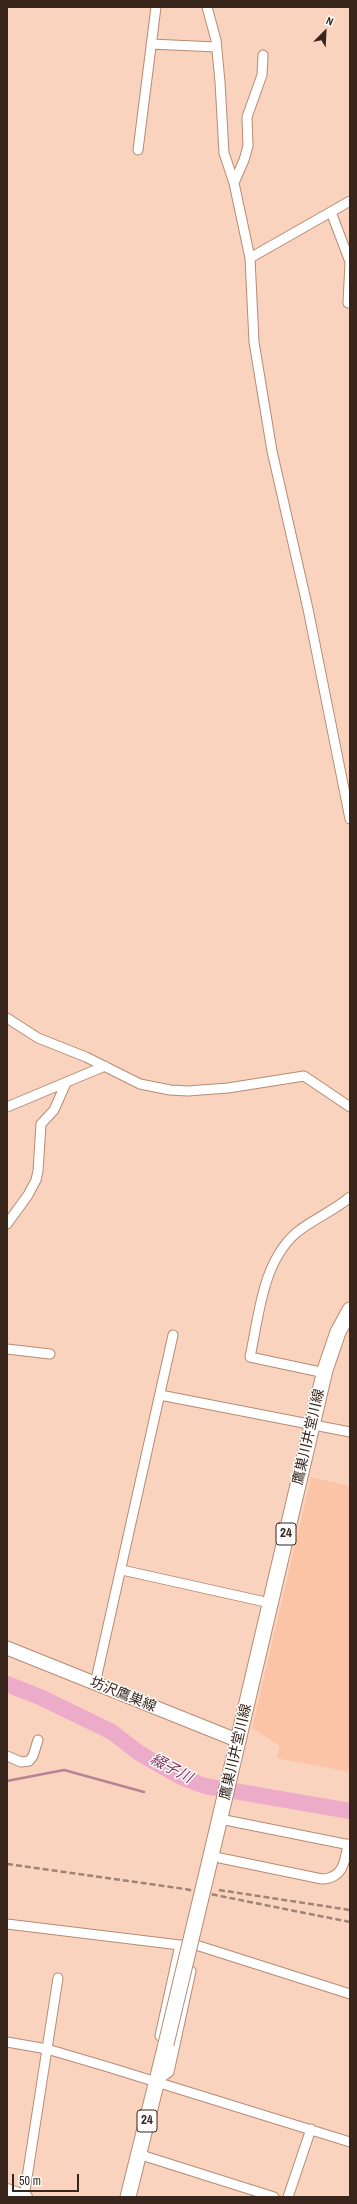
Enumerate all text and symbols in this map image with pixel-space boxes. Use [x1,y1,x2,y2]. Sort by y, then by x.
north arrow [305,12,345,52]
text: N [324,13,336,29]
street label: 鷹巣川井堂川線 [290,1387,328,1487]
road number: 24 [276,1523,296,1545]
street label: 坊沢鷹巣線 [87,1674,159,1716]
street label: 鷹巣川井堂川線 [217,1702,255,1802]
water label: 綴子川 [147,1750,195,1788]
road number: 24 [137,2110,157,2132]
scale bar [14,2166,81,2192]
text: 50 m [19,2173,41,2189]

